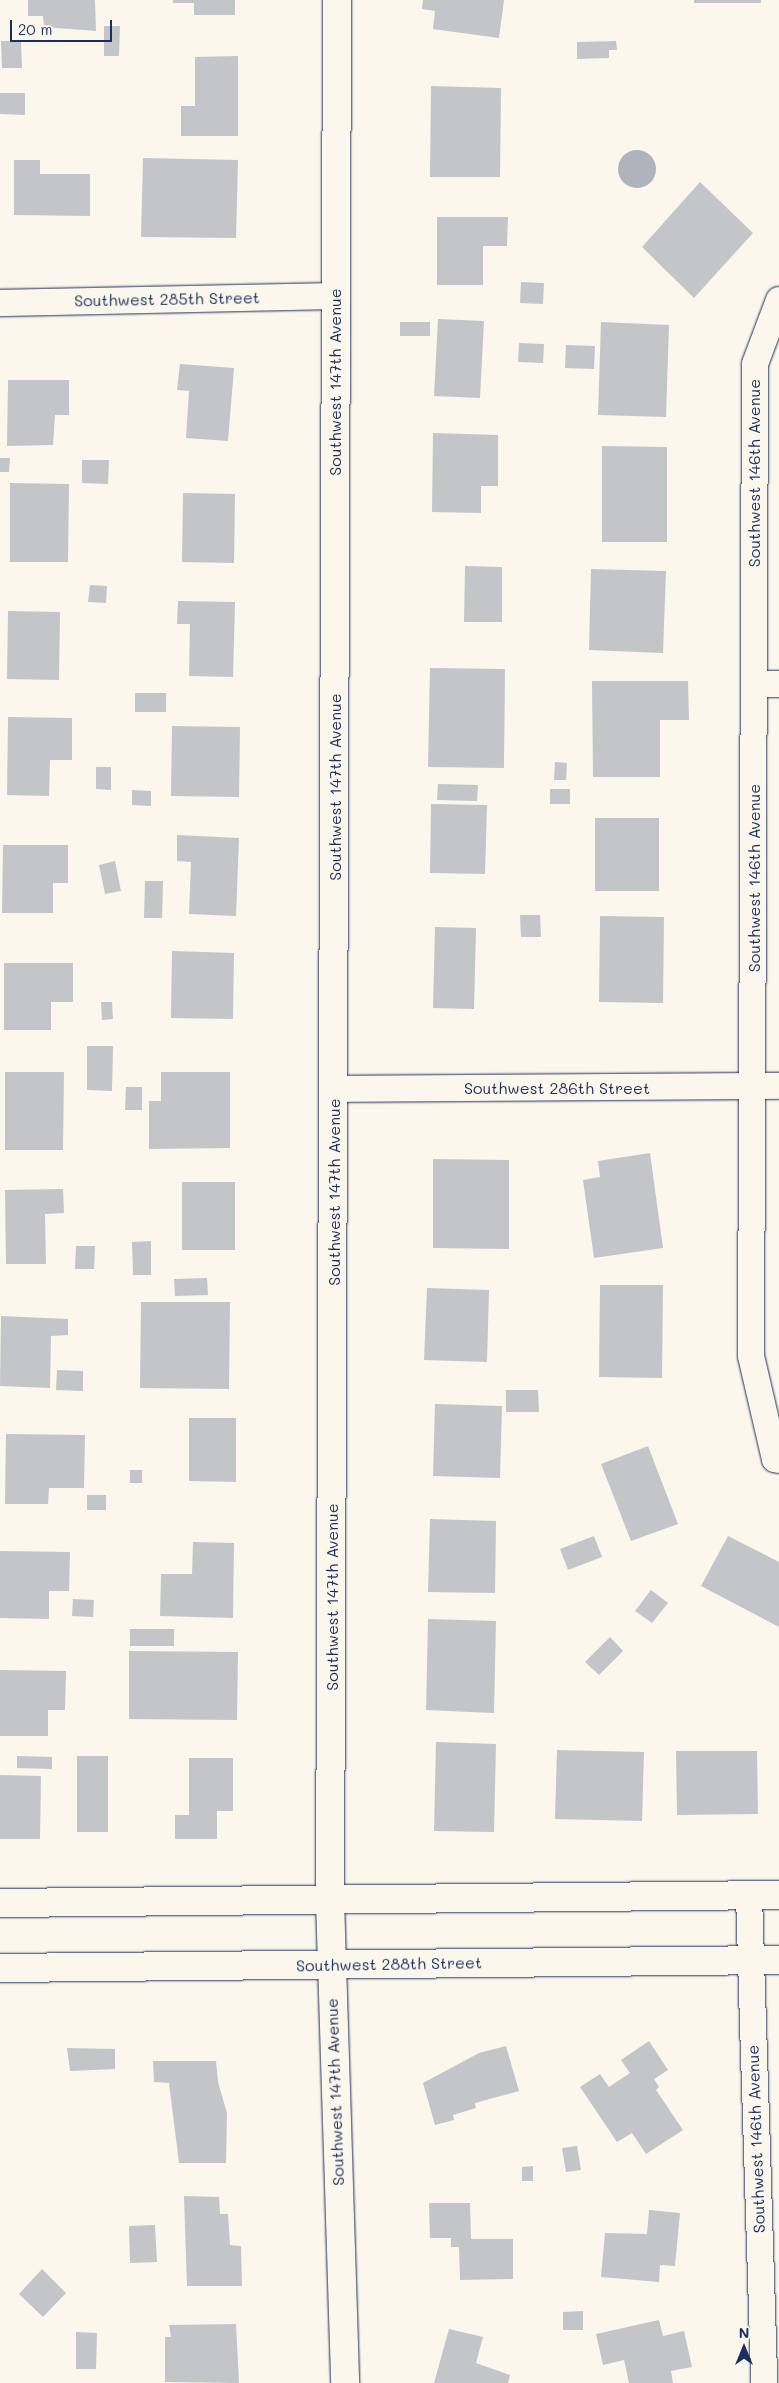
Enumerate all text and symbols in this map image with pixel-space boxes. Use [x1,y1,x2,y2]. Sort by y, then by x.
scale bar [12,10,115,42]
text: 20 m [18,19,52,39]
street label: Southwest 285th Street [74,288,260,310]
street label: Southwest 147th Avenue [325,288,345,476]
street label: Southwest 146th Avenue [744,379,764,567]
street label: Southwest 147th Avenue [325,693,345,881]
street label: Southwest 146th Avenue [744,784,764,972]
street label: Southwest 286th Street [464,1078,650,1098]
street label: Southwest 147th Avenue [324,1098,344,1286]
street label: Southwest 147th Avenue [322,1503,342,1691]
street label: Southwest 288th Street [296,1953,482,1975]
street label: Southwest 147th Avenue [322,1998,348,2186]
street label: Southwest 146th Avenue [743,2045,769,2233]
north arrow [719,2323,769,2373]
text: N [739,2323,749,2342]

